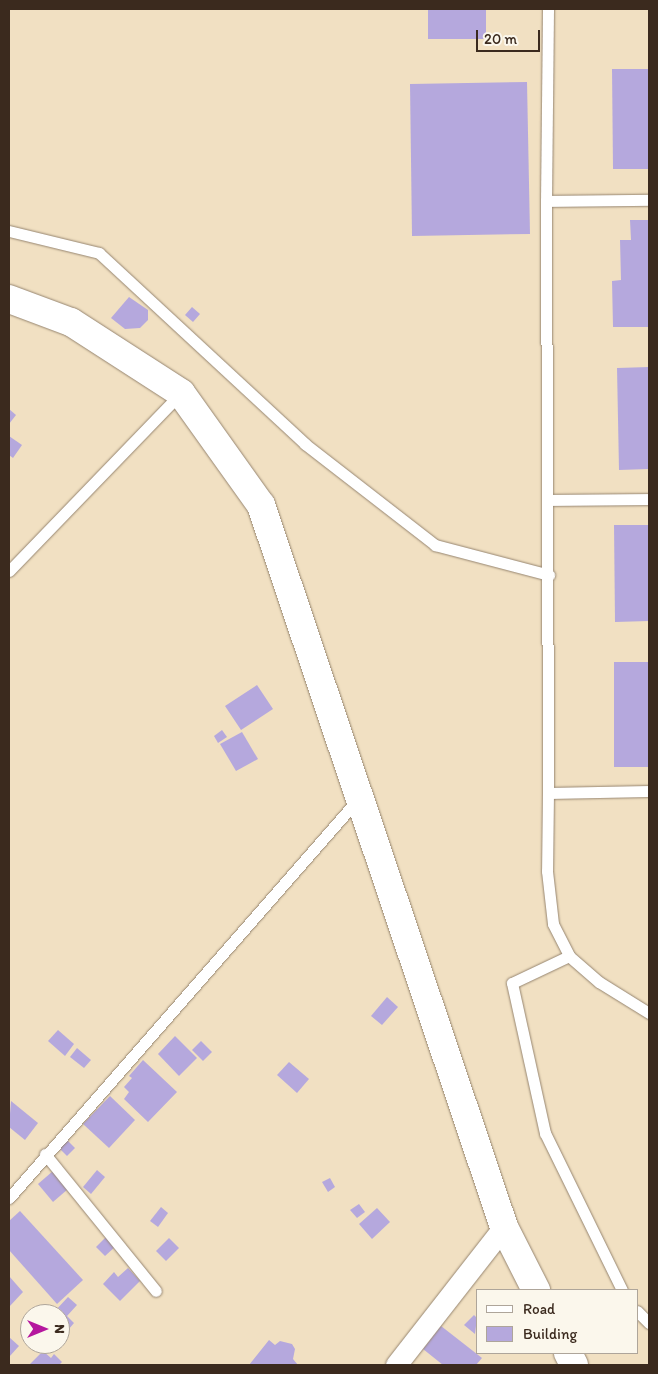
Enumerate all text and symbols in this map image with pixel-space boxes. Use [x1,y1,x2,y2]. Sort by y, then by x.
scale bar [478,20,542,52]
text: 20 m [484,30,517,48]
legend [476,1289,638,1354]
text: Road [523,1300,555,1318]
north arrow [20,1304,70,1354]
text: N [51,1324,68,1334]
text: Building [523,1325,577,1343]

